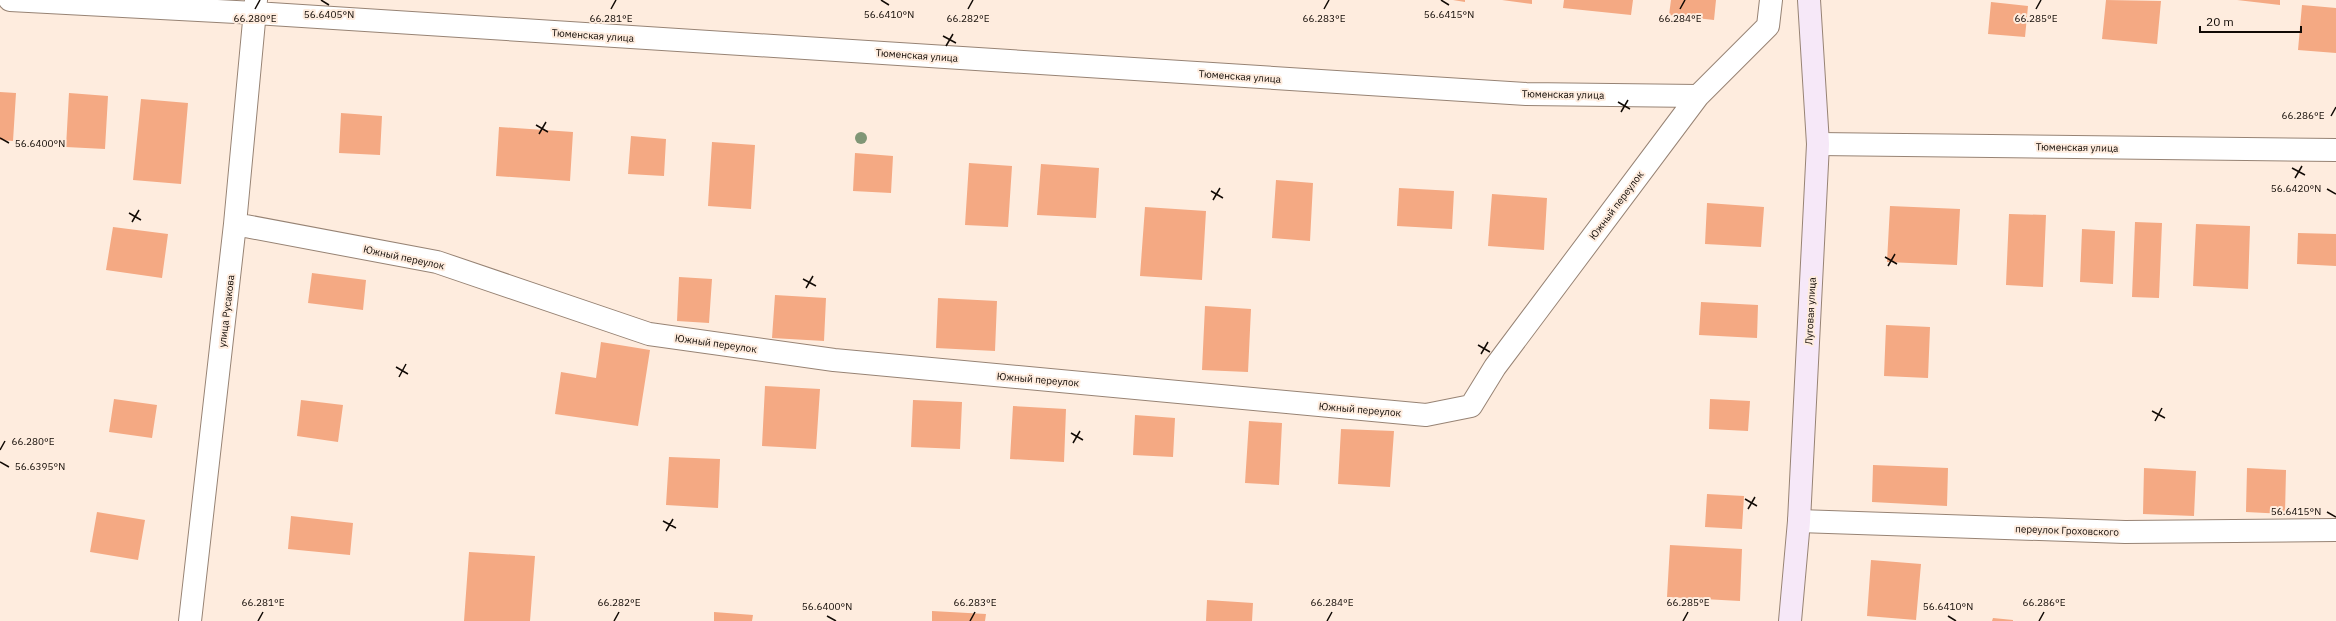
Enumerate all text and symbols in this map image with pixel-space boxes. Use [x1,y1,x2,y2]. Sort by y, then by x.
text: 56.6405°N [304,8,354,21]
text: 56.6410°N [864,8,914,21]
text: 56.6415°N [1424,8,1474,21]
scale bar [2200,8,2301,34]
text: 66.280°E [233,12,277,25]
text: 66.281°E [589,12,633,25]
text: 66.282°E [946,12,990,25]
text: 66.283°E [1302,12,1346,25]
text: 66.284°E [1658,12,1702,25]
text: 66.285°E [2014,12,2058,25]
text: 20 m [2206,14,2234,29]
street label: Тюменская улица [551,26,635,45]
street label: Тюменская улица [875,46,959,65]
street label: Тюменская улица [1198,67,1282,86]
street label: Тюменская улица [1522,87,1605,102]
text: 66.286°E [2281,109,2325,122]
text: 56.6400°N [15,137,65,150]
street label: Тюменская улица [2036,140,2119,155]
street label: Южный переулок [1586,168,1647,242]
text: 56.6420°N [2271,182,2321,195]
street label: Южный переулок [362,243,446,273]
street label: улица Русакова [216,273,237,348]
street label: Луговая улица [1802,276,1819,345]
street label: Южный переулок [674,331,758,356]
street label: Южный переулок [996,369,1080,390]
street label: Южный переулок [1318,399,1402,420]
text: 66.280°E [11,435,55,448]
text: 56.6395°N [15,460,65,473]
text: 56.6415°N [2271,505,2321,518]
street label: переулок Гроховского [2015,522,2120,539]
text: 66.281°E [241,596,285,609]
text: 66.282°E [597,596,641,609]
text: 66.283°E [953,596,997,609]
text: 66.284°E [1310,596,1354,609]
text: 66.285°E [1666,596,1710,609]
text: 66.286°E [2022,596,2066,609]
text: 56.6400°N [802,600,852,613]
text: 56.6410°N [1923,600,1973,613]

